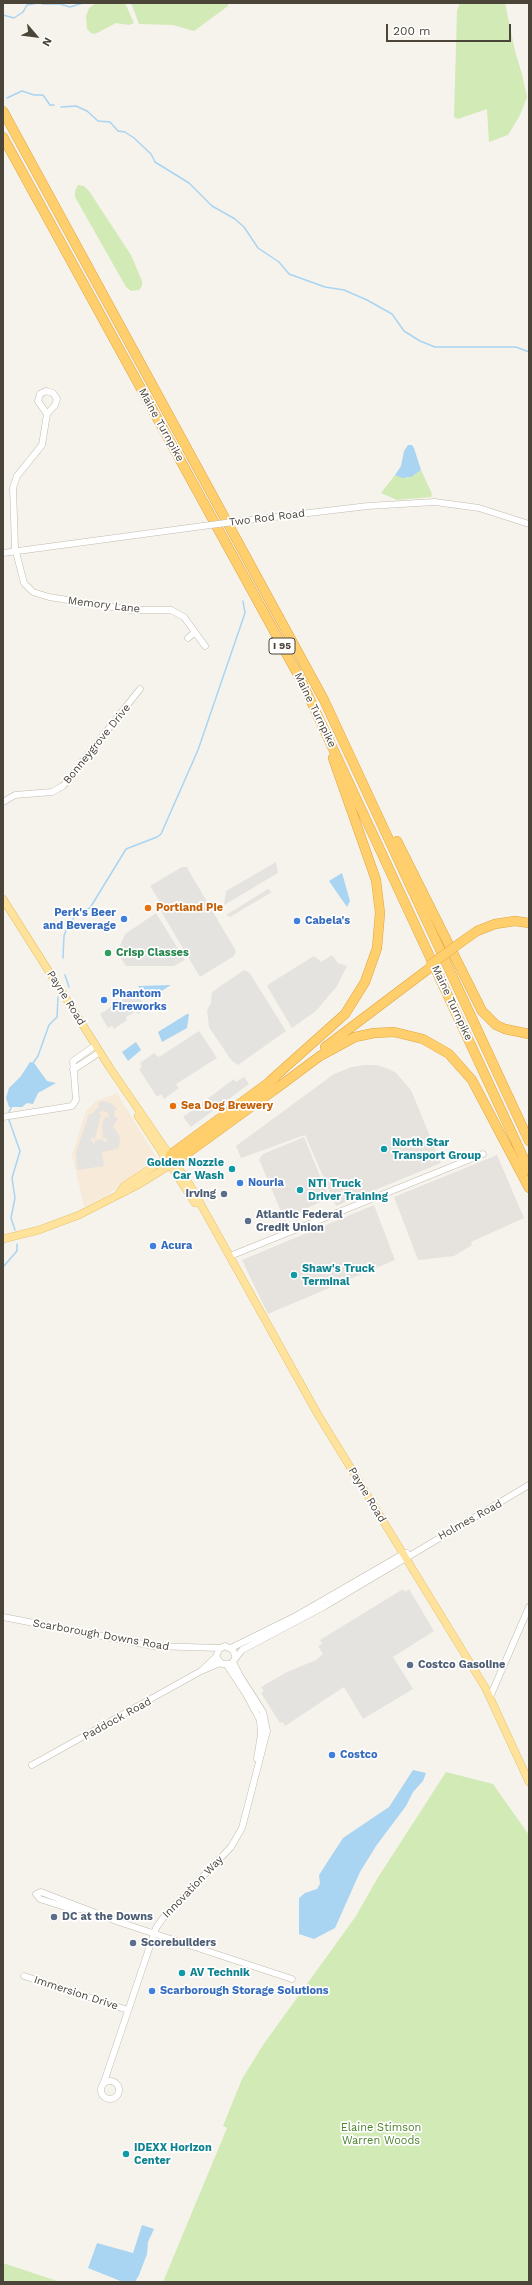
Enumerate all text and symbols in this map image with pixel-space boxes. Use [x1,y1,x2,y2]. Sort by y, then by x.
north arrow [16,16,56,56]
scale bar [388,16,513,42]
text: 200 m [393,24,430,38]
text: N [39,35,55,49]
street label: Maine Turnpike [135,386,187,464]
street label: Two Rod Road [228,507,306,529]
street label: Memory Lane [67,594,141,616]
road number: I 95 [269,638,295,654]
street label: Maine Turnpike [291,670,339,750]
street label: Bonneygrove Drive [61,701,133,787]
place label: Portland Pie [156,901,223,915]
marker: Portland Pie [143,903,153,913]
place label: Perk's Beer and Beverage [43,906,116,932]
marker: Perk's Beer and Beverage [119,914,129,924]
place label: Cabela's [305,914,350,928]
marker: Cabela's [292,916,302,926]
place label: Crisp Classes [116,946,189,960]
marker: Crisp Classes [103,948,113,958]
street label: Maine Turnpike [429,963,475,1043]
street label: Payne Road [44,968,88,1028]
place label: Phantom Fireworks [112,987,167,1013]
marker: Phantom Fireworks [99,995,109,1005]
place label: Sea Dog Brewery [181,1099,273,1113]
marker: Sea Dog Brewery [168,1101,178,1111]
place label: North Star Transport Group [392,1136,481,1162]
marker: North Star Transport Group [379,1144,389,1154]
place label: Golden Nozzle Car Wash [147,1156,224,1182]
marker: Golden Nozzle Car Wash [227,1164,237,1174]
place label: Nouria [248,1176,284,1190]
place label: NTI Truck Driver Training [308,1177,388,1203]
marker: Nouria [235,1178,245,1188]
marker: NTI Truck Driver Training [295,1185,305,1195]
place label: Irving [185,1187,216,1201]
marker: Irving [219,1189,229,1199]
place label: Atlantic Federal Credit Union [256,1208,343,1234]
marker: Atlantic Federal Credit Union [243,1216,253,1226]
place label: Acura [161,1239,192,1253]
marker: Acura [148,1241,158,1251]
place label: Shaw's Truck Terminal [302,1262,375,1288]
marker: Shaw's Truck Terminal [289,1270,299,1280]
street label: Payne Road [345,1465,389,1525]
street label: Holmes Road [436,1497,504,1543]
street label: Scarborough Downs Road [32,1616,170,1654]
place label: Costco Gasoline [418,1658,505,1672]
marker: Costco Gasoline [405,1660,415,1670]
street label: Paddock Road [80,1695,154,1743]
place label: Costco [340,1748,378,1762]
marker: Costco [327,1750,337,1760]
street label: Innovation Way [160,1853,226,1921]
place label: DC at the Downs [62,1910,153,1924]
marker: DC at the Downs [49,1912,59,1922]
place label: Scorebuilders [141,1936,216,1950]
marker: Scorebuilders [128,1938,138,1948]
place label: AV Technik [190,1966,250,1980]
marker: AV Technik [177,1968,187,1978]
street label: Immersion Drive [32,1973,120,2013]
place label: Scarborough Storage Solutions [160,1984,329,1998]
marker: Scarborough Storage Solutions [147,1986,157,1996]
park label: Elaine Stimson Warren Woods [341,2121,421,2147]
place label: IDEXX Horizon Center [134,2141,212,2167]
marker: IDEXX Horizon Center [121,2149,131,2159]

